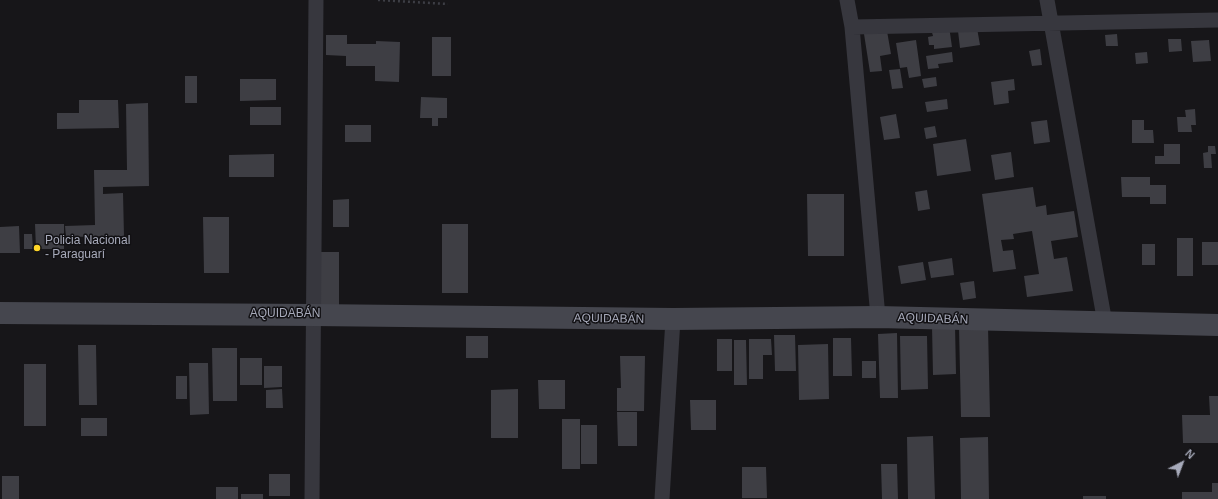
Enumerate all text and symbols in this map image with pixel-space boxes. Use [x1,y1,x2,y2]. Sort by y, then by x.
place label: Policia Nacional - Paraguarí [45,234,130,262]
marker: Policia Nacional - Paraguarí [32,243,42,253]
street label: AQUIDABÁN [250,307,320,321]
street label: AQUIDABÁN [574,311,644,327]
street label: AQUIDABÁN [897,311,969,327]
north arrow [1162,443,1202,483]
text: N [1183,447,1197,461]

